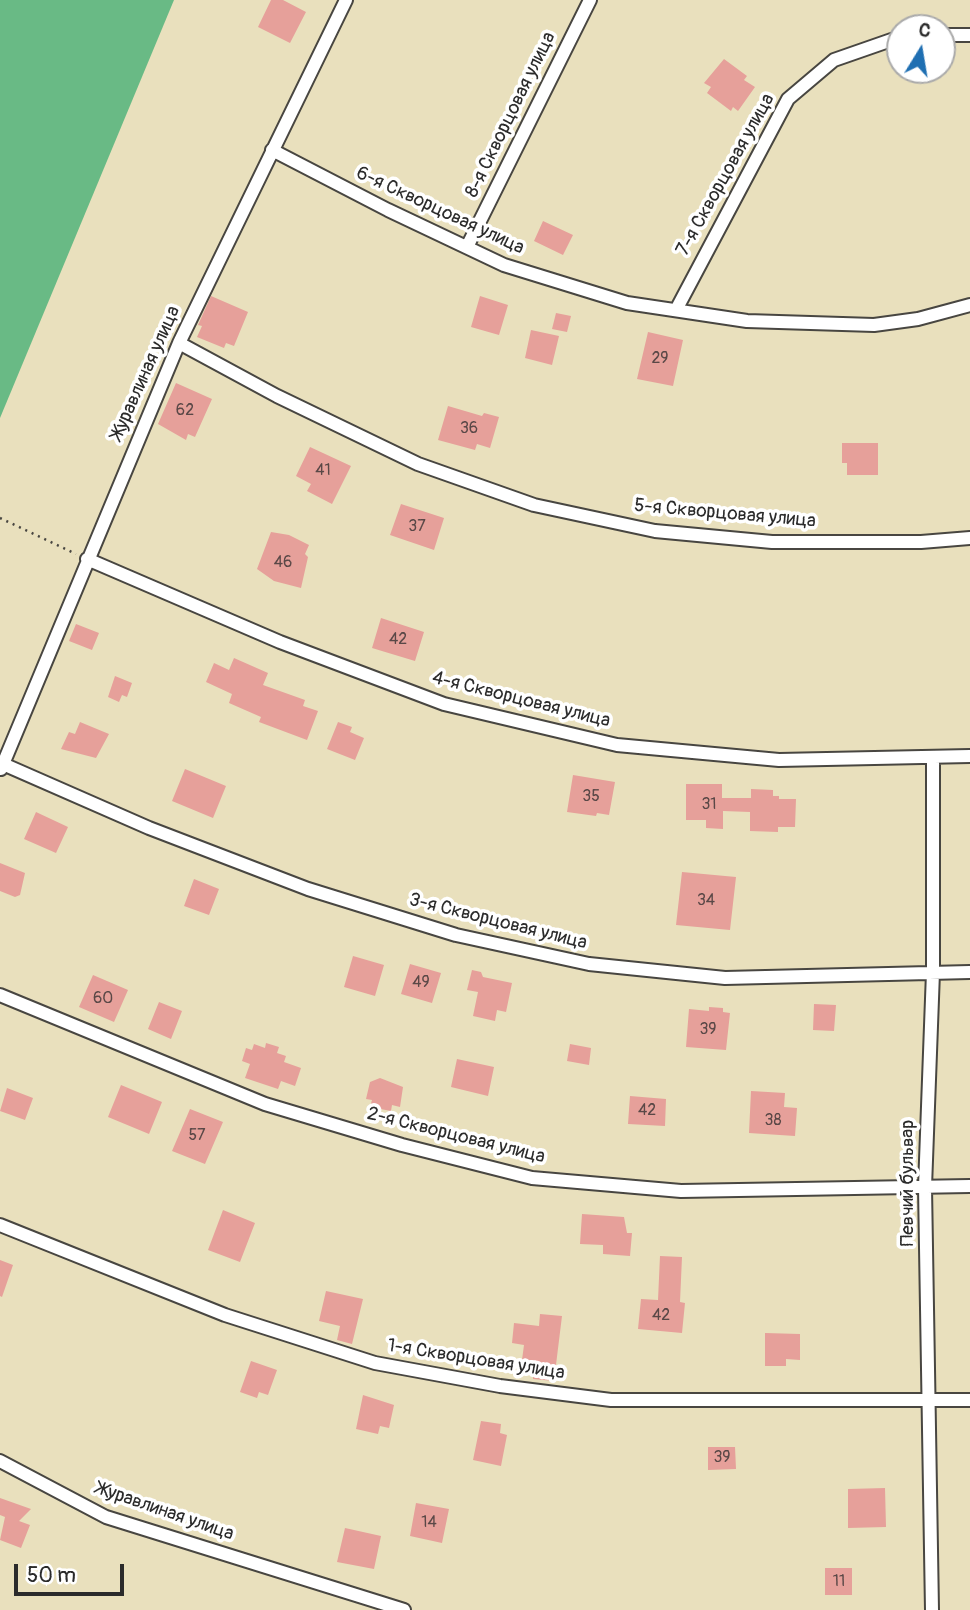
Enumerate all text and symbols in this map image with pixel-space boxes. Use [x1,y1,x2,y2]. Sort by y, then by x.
north arrow [886,14,956,84]
text: С [917,17,933,43]
street label: 8-я Скворцовая улица [461,28,561,202]
street label: 7-я Скворцовая улица [672,90,780,260]
street label: 6-я Скворцовая улица [352,162,528,260]
street label: Журавлиная улица [106,303,186,443]
house number: 29 [651,349,669,369]
house number: 62 [176,401,194,421]
house number: 36 [460,419,478,439]
house number: 41 [315,461,331,481]
street label: 5-я Скворцовая улица [633,495,817,533]
house number: 37 [408,517,426,537]
house number: 46 [274,553,292,573]
house number: 42 [389,630,407,650]
street label: 4-я Скворцовая улица [430,667,612,733]
house number: 35 [582,787,600,807]
house number: 31 [701,795,717,815]
street label: 3-я Скворцовая улица [407,889,589,955]
house number: 34 [697,891,715,911]
house number: 49 [412,973,430,993]
house number: 60 [93,989,113,1009]
house number: 39 [699,1020,717,1040]
house number: 42 [638,1101,656,1121]
street label: 2-я Скворцовая улица [365,1103,547,1169]
house number: 38 [765,1111,781,1131]
street label: Певчий бульвар [897,1120,919,1246]
house number: 57 [188,1126,206,1146]
house number: 42 [652,1306,670,1326]
street label: 1-я Скворцовая улица [386,1335,566,1385]
house number: 39 [713,1448,731,1468]
street label: Журавлиная улица [93,1478,237,1546]
house number: 14 [421,1513,437,1533]
scale bar [18,1550,128,1594]
text: 50 m [27,1562,76,1589]
house number: 11 [833,1572,845,1592]

